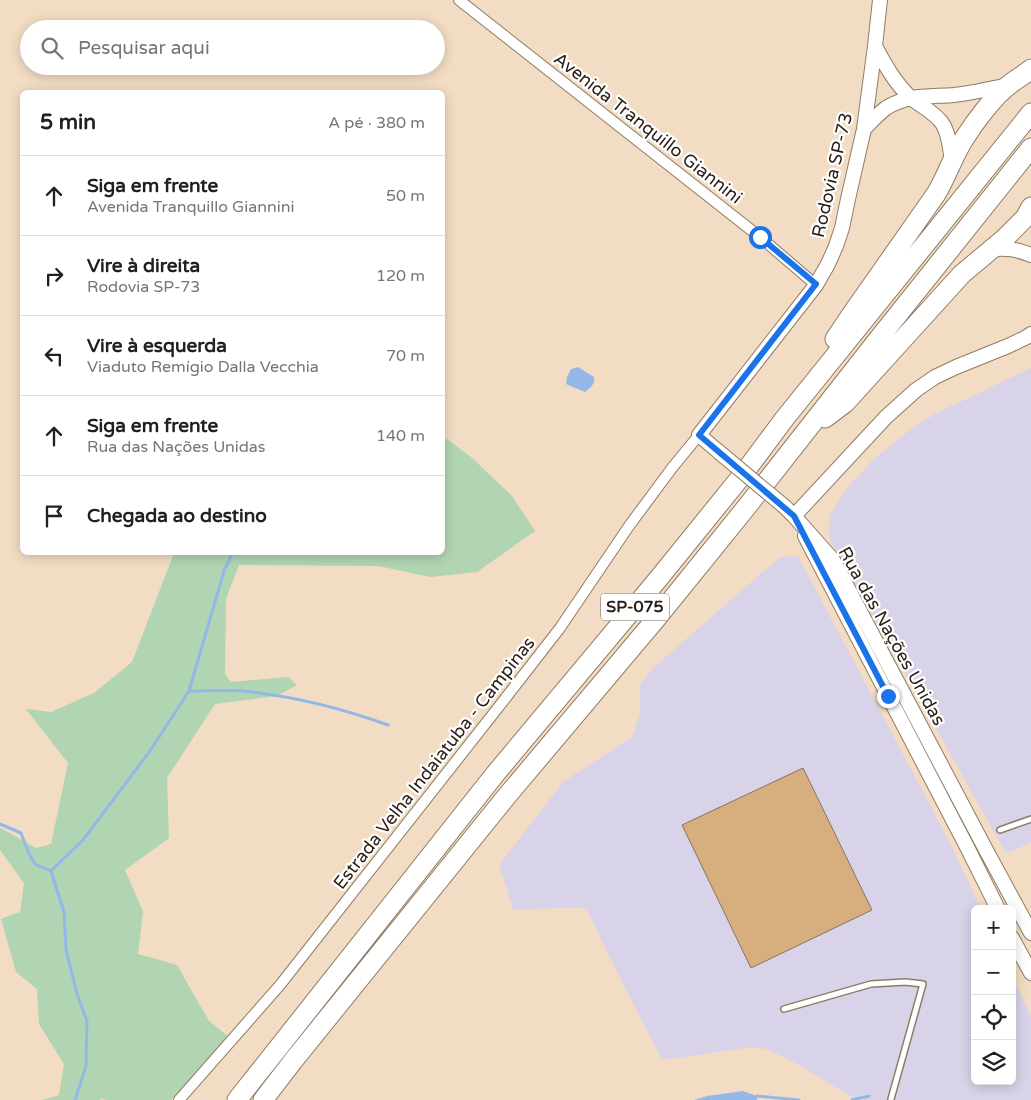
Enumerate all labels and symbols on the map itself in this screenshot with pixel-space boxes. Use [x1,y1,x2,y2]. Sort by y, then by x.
street label: Avenida Tranquillo Giannini [549,48,747,208]
street label: Rodovia SP-73 [807,110,857,240]
route start [749,226,772,249]
street label: Rua das Nações Unidas [834,543,950,729]
road number: SP-075 [601,594,669,620]
street label: Estrada Velha Indaiatuba - Campinas [329,632,539,894]
route end [877,685,900,708]

